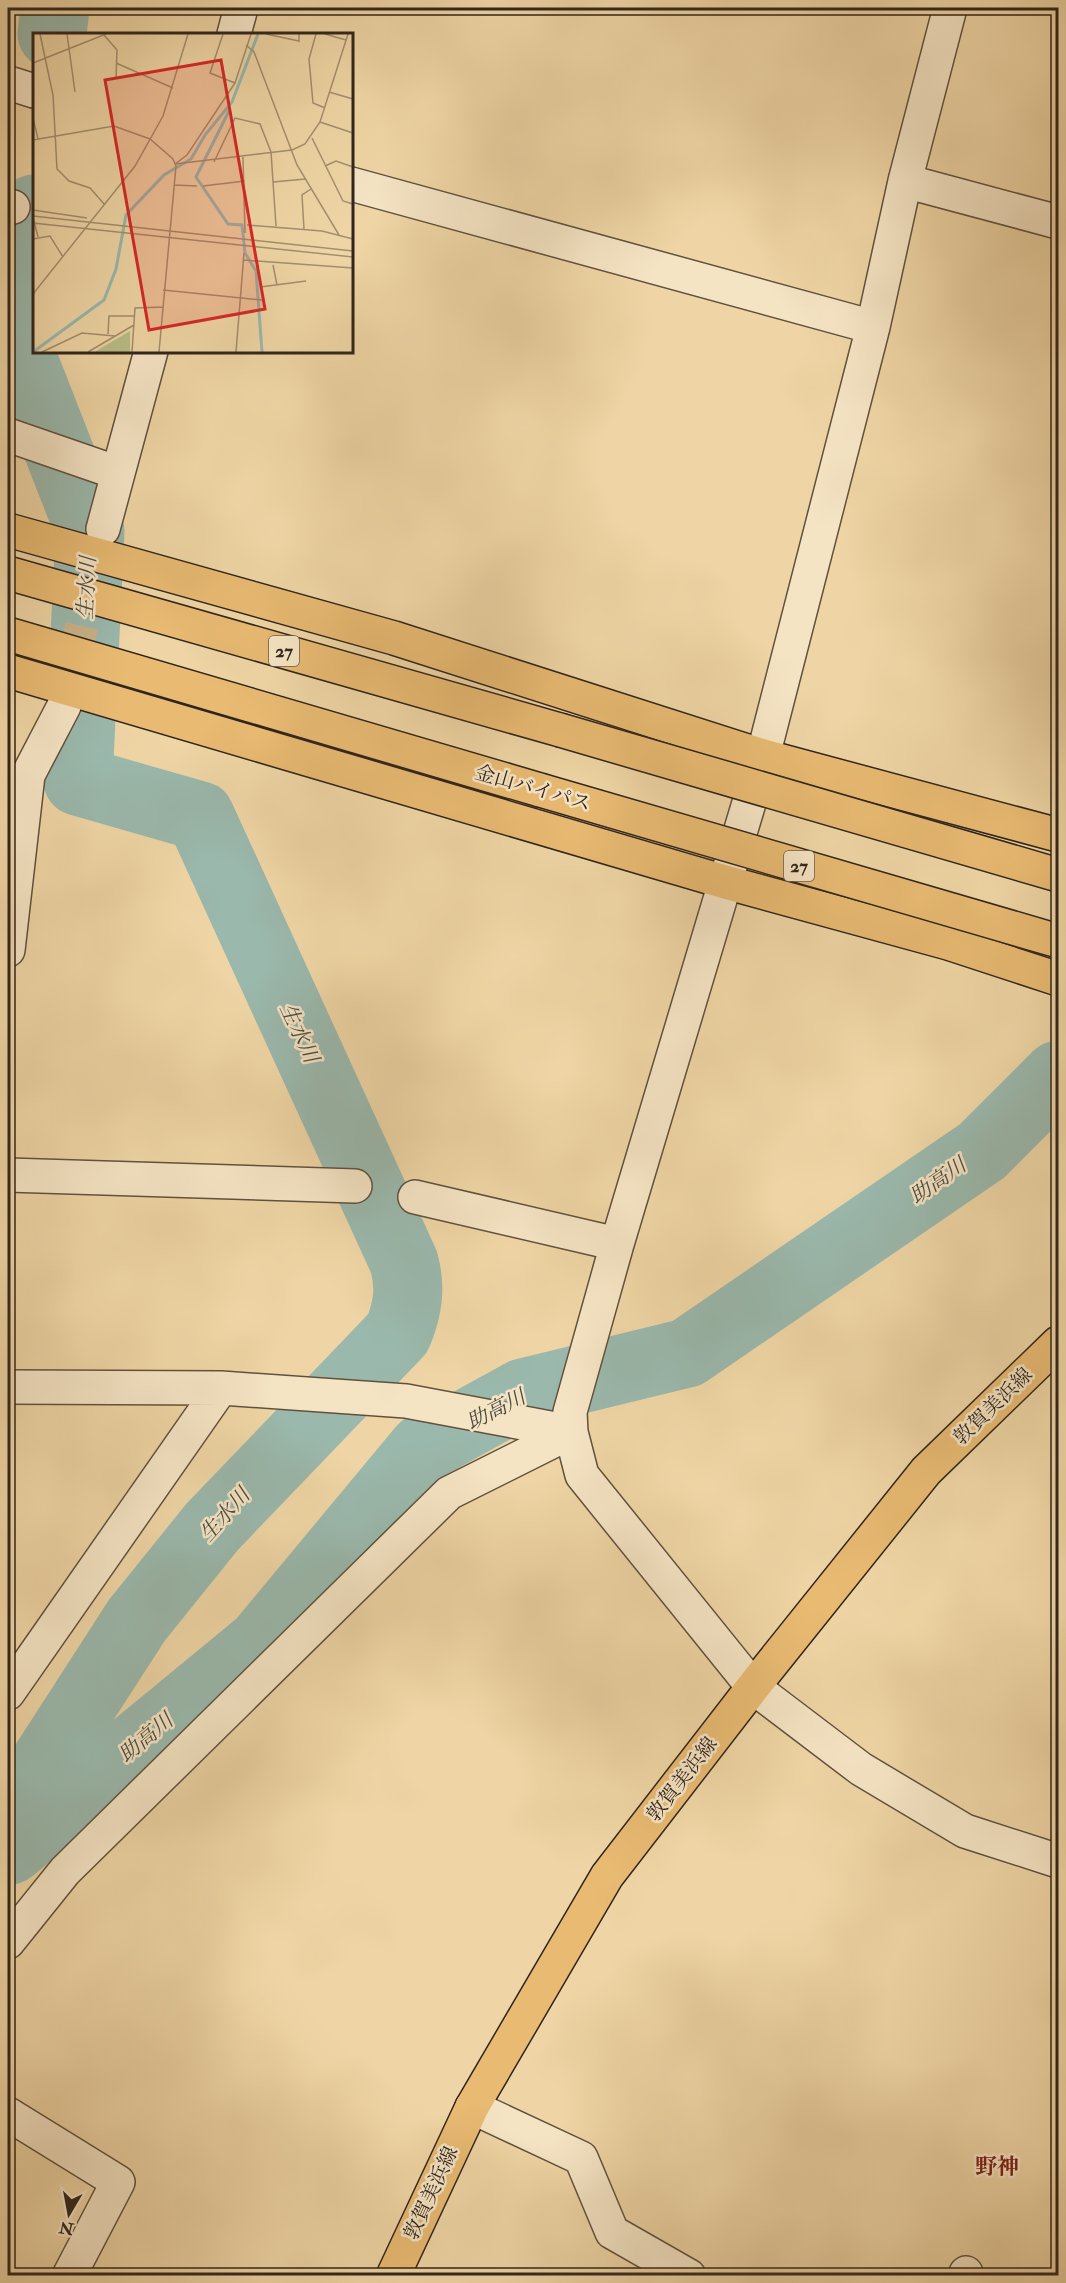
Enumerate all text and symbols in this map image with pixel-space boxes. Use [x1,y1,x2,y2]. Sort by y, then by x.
inset map [33,33,352,352]
water label: 生水川 [72,554,102,620]
road number: 27 [269,636,299,666]
street label: 金山バイパス [472,759,594,817]
road number: 27 [784,851,814,881]
water label: 生水川 [273,999,325,1069]
water label: 助高川 [904,1151,973,1210]
street label: 敦賀美浜線 [948,1362,1038,1450]
water label: 助高川 [462,1383,532,1436]
water label: 生水川 [194,1481,257,1547]
water label: 助高川 [113,1706,180,1769]
street label: 敦賀美浜線 [641,1732,723,1826]
street label: 敦賀美浜線 [399,2142,463,2244]
district label: 野神 [975,2153,1019,2181]
north arrow [39,2184,99,2244]
text: N [57,2217,76,2239]

